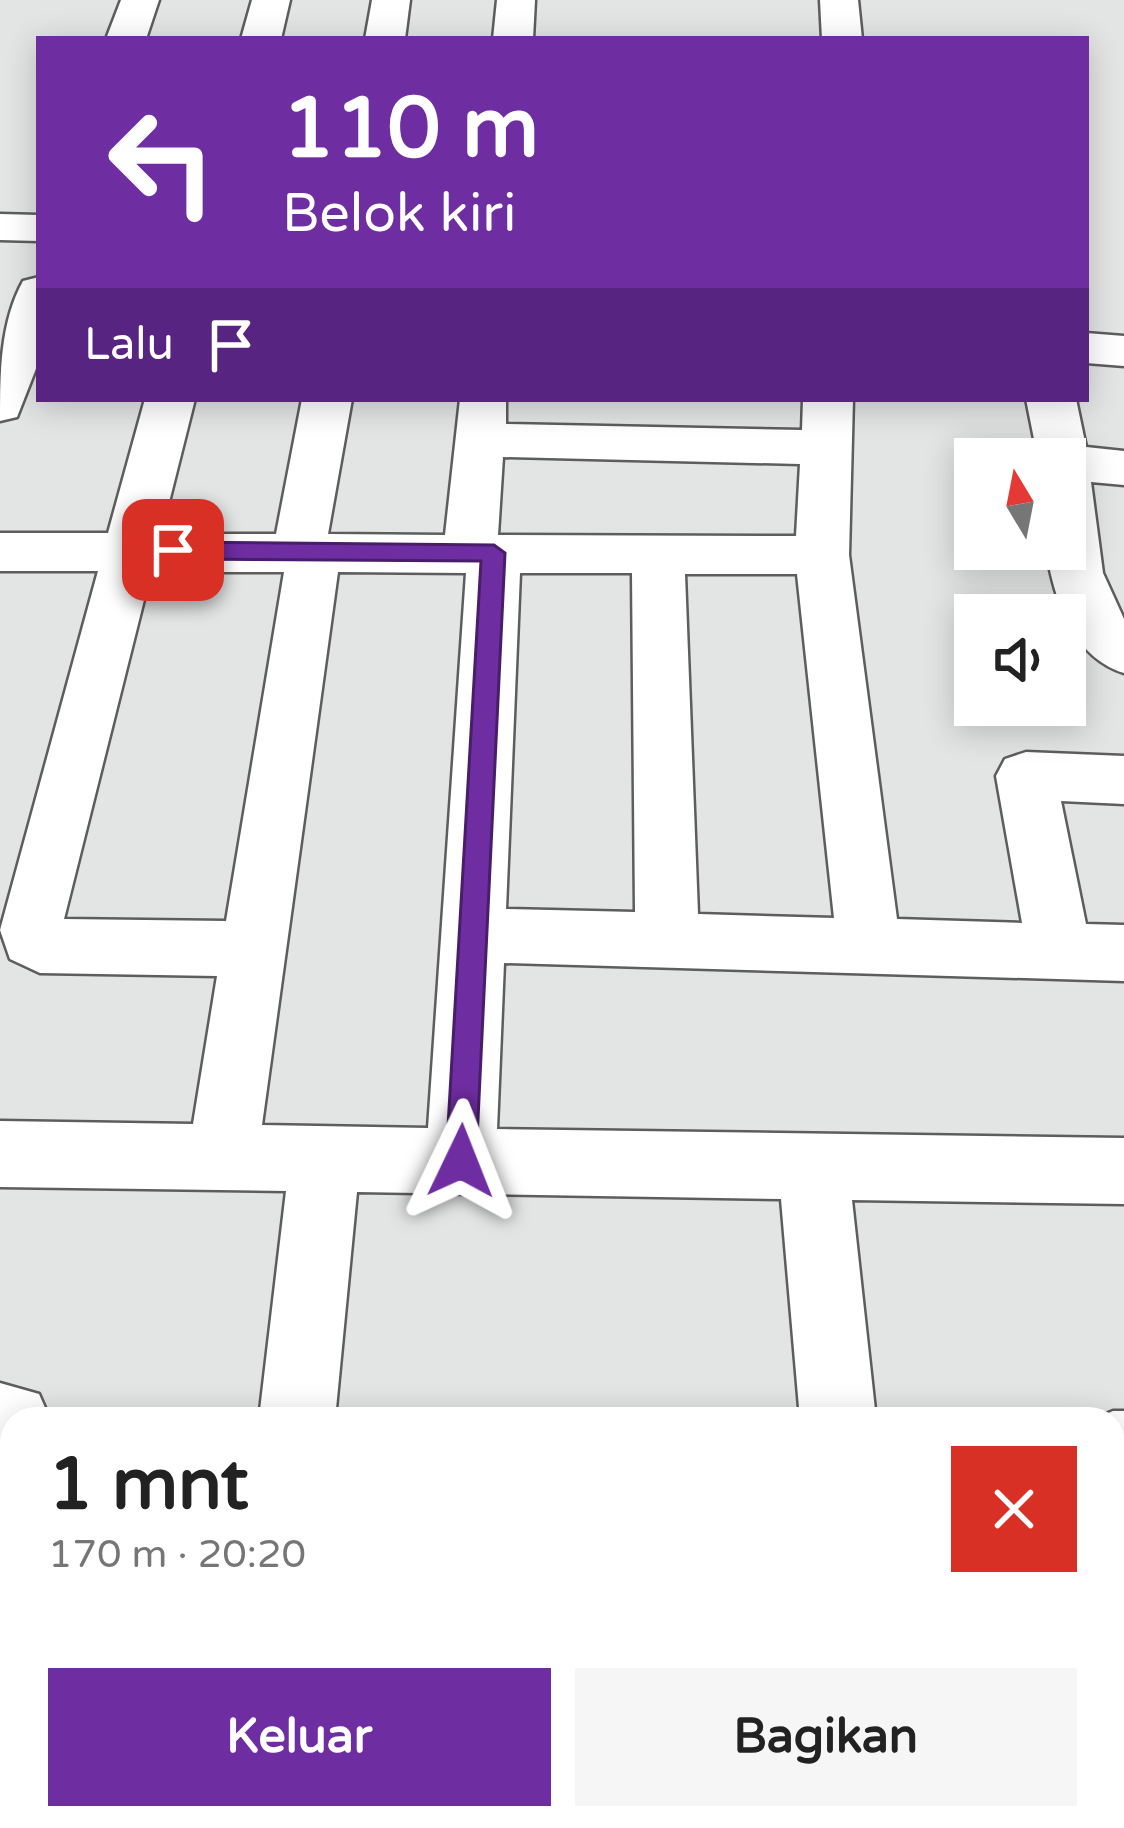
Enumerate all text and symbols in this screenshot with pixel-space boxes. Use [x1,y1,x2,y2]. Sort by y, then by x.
text: 110 m [282,79,539,180]
icon: left [84,84,240,240]
text: Belok kiri [282,181,516,246]
icon: arrive [198,312,264,378]
text: Lalu [84,318,174,372]
north arrow [954,438,1086,570]
map controls [954,438,1086,726]
pin [122,499,224,601]
icon: arrive [140,517,206,583]
button: sound [954,594,1086,726]
position arrow [398,1098,524,1224]
text: 1 mnt [48,1442,249,1529]
button: close [951,1446,1077,1572]
text: 170 m · 20:20 [48,1531,306,1578]
button: Keluar [48,1668,551,1806]
button: Bagikan [575,1668,1077,1806]

